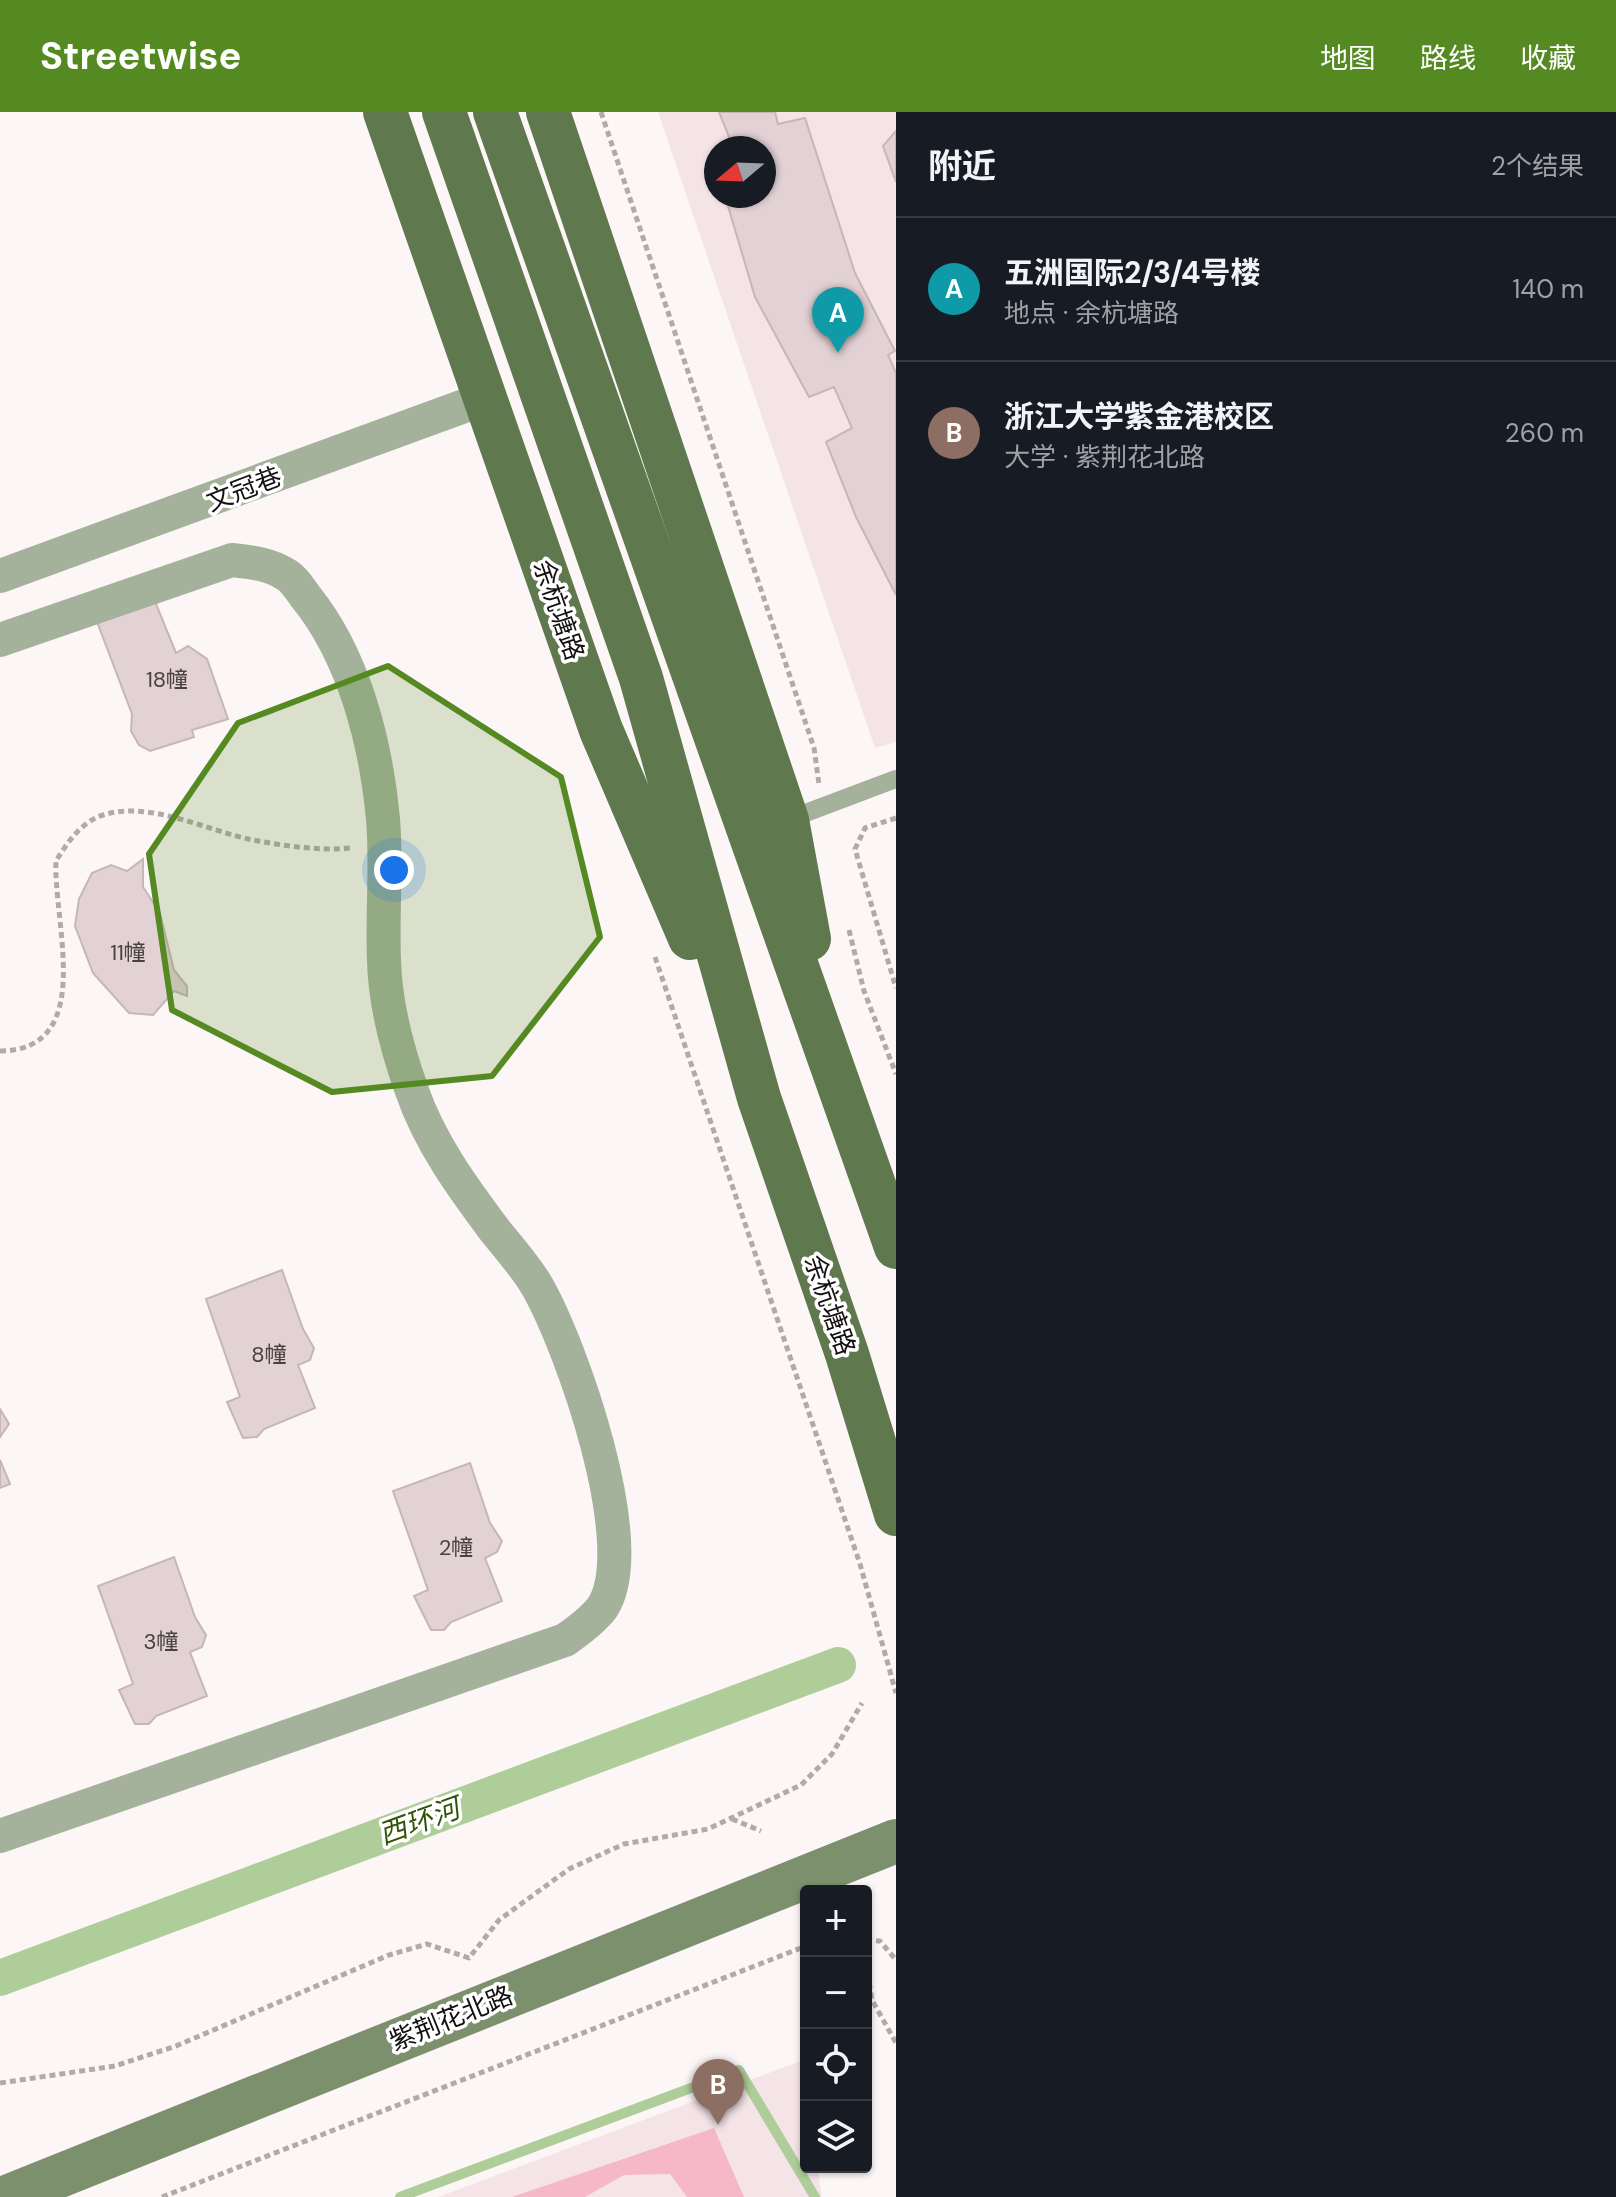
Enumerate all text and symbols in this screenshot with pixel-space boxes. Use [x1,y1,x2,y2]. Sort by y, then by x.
text: Streetwise [40,31,241,81]
text: 地图 [1320,40,1376,77]
text: 路线 [1420,40,1476,77]
text: 收藏 [1520,40,1576,77]
north arrow [704,136,776,208]
text: 附近 [928,144,996,189]
text: 2个结果 [1491,149,1584,183]
text: 五洲国际2/3/4号楼 [1004,253,1261,292]
text: A [945,272,963,306]
text: 140 m [1512,272,1584,306]
pin: A [812,287,864,353]
text: 地点 · 余杭塘路 [1004,296,1179,330]
text: 浙江大学紫金港校区 [1004,397,1274,436]
text: B [946,416,962,450]
text: 260 m [1505,416,1584,450]
text: 大学 · 紫荆花北路 [1004,440,1205,474]
street label: 文冠巷 [201,459,287,519]
street label: 余杭塘路 [526,555,592,665]
house number: 18幢 [146,665,188,694]
your location [374,850,414,890]
house number: 11幢 [110,938,146,967]
street label: 余杭塘路 [797,1250,863,1360]
house number: 8幢 [251,1340,287,1369]
house number: 2幢 [439,1533,473,1562]
house number: 3幢 [143,1627,179,1656]
water label: 西环河 [373,1788,470,1853]
map controls [800,1885,872,2173]
button: + [800,1885,872,1957]
button: − [800,1957,872,2029]
street label: 紫荆花北路 [384,1978,518,2058]
button: locate [800,2029,872,2101]
pin: B [692,2059,744,2125]
button: layers [800,2101,872,2173]

